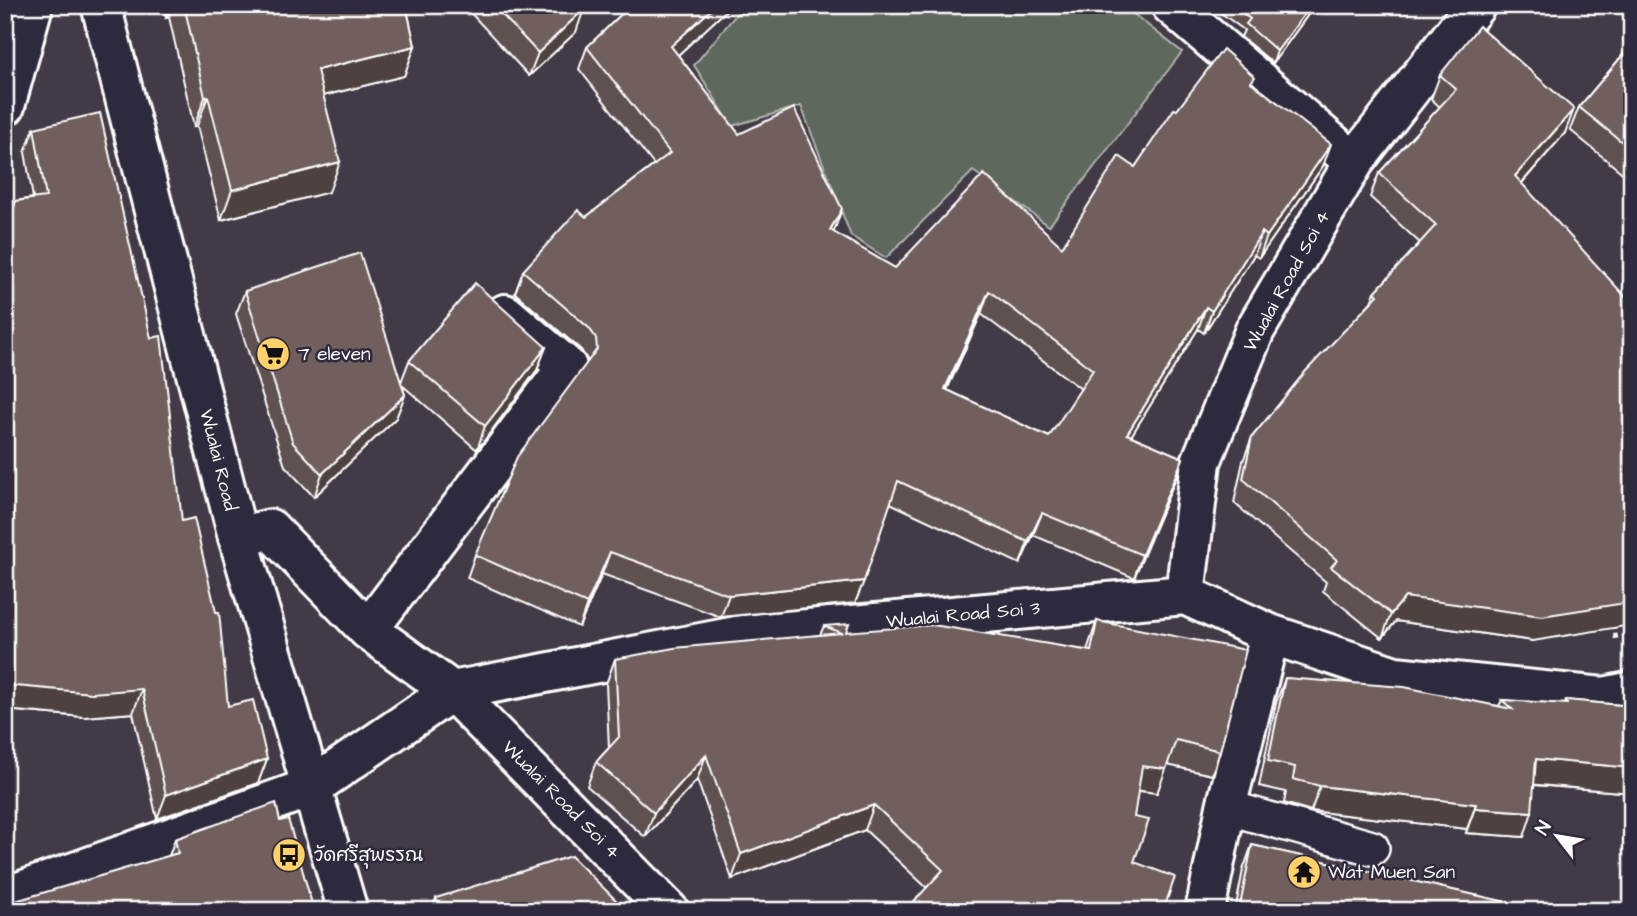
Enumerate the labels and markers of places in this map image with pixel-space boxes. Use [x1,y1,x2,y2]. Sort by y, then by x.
supermarket icon: 7 eleven [254,335,292,373]
place label: 7 eleven [298,341,370,368]
bus stop icon: วัดศรีสุพรรณ [270,836,308,874]
place label: วัดศรีสุพรรณ [314,842,423,869]
temple icon: Wat Muen San [1285,853,1323,891]
place label: Wat Muen San [1328,859,1455,886]

